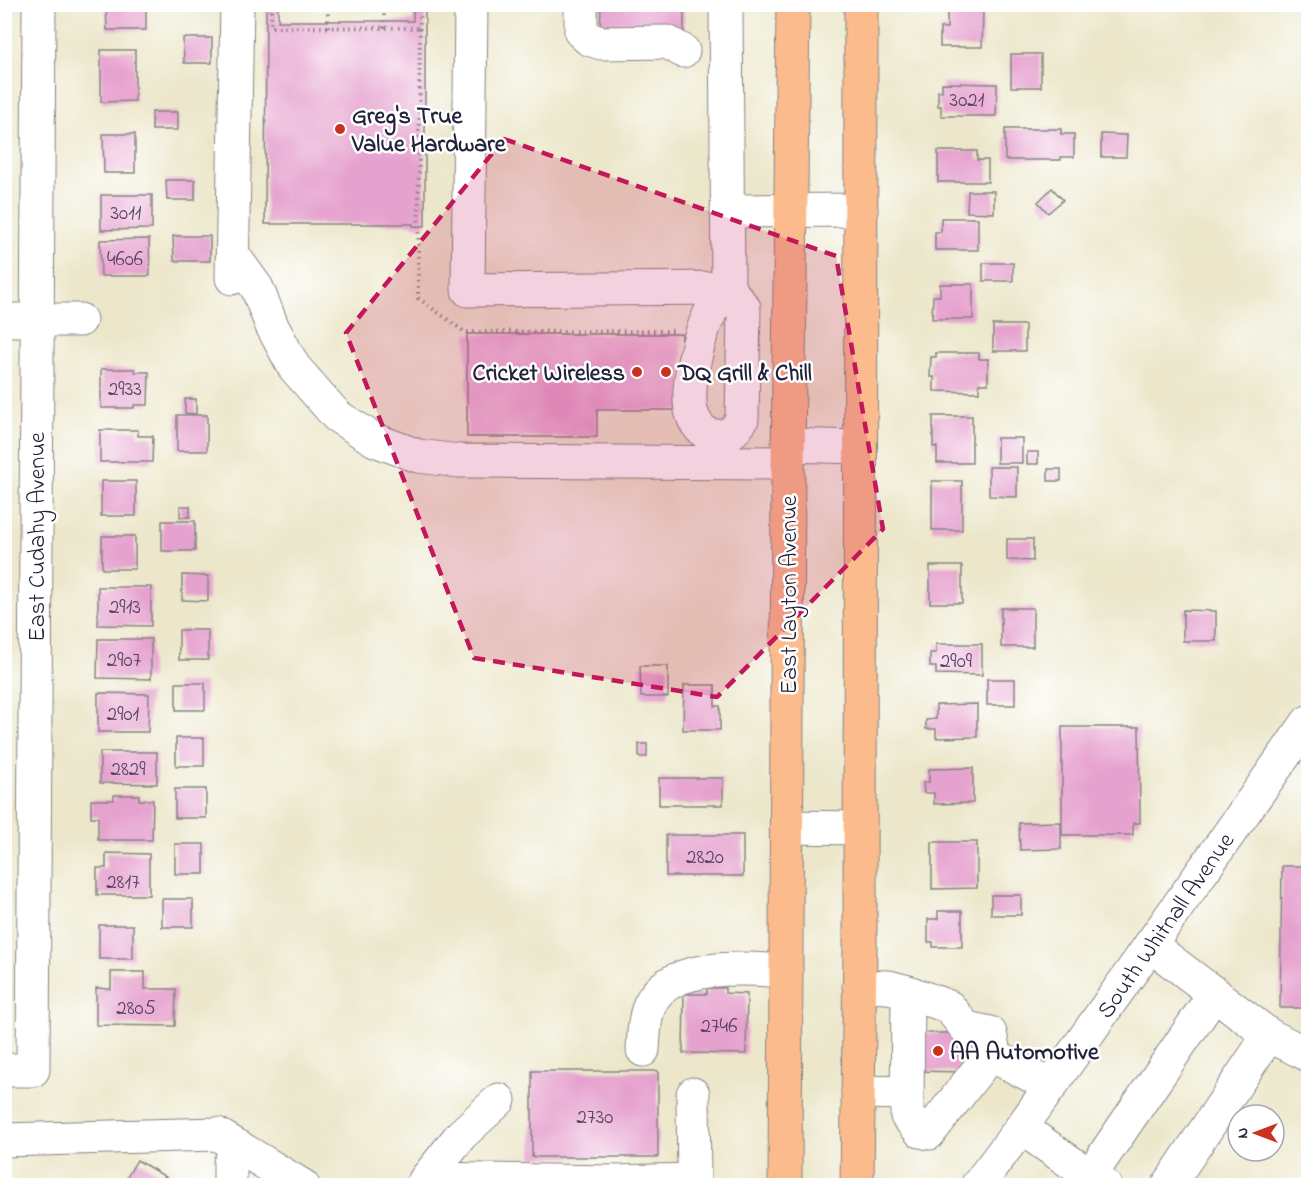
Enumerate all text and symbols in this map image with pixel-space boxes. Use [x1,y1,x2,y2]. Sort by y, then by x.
house number: 3021 [950,86,985,116]
place label: Greg's True Value Hardware [351,100,507,163]
marker: Greg's True Value Hardware [333,122,347,136]
house number: 3011 [110,199,142,229]
house number: 4606 [107,245,143,275]
place label: Cricket Wireless [473,357,625,392]
place label: DQ Grill & Chill [677,357,812,392]
marker: Cricket Wireless [630,365,644,379]
marker: DQ Grill & Chill [659,365,673,379]
house number: 2933 [108,375,142,405]
street label: East Cudahy Avenue [21,432,57,642]
street label: East Layton Avenue [773,495,809,695]
house number: 2913 [109,593,141,623]
house number: 2907 [107,646,142,676]
house number: 2909 [940,647,973,677]
house number: 2901 [107,700,140,730]
house number: 2829 [110,755,146,785]
street label: South Whitnall Avenue [1090,826,1245,1027]
house number: 2820 [686,843,724,873]
house number: 2817 [106,868,140,898]
house number: 2805 [116,994,156,1024]
house number: 2746 [701,1012,737,1042]
place label: AA Automotive [950,1036,1100,1071]
marker: AA Automotive [931,1044,945,1058]
house number: 2730 [577,1103,613,1133]
north arrow [1226,1103,1286,1163]
text: N [1231,1127,1255,1138]

